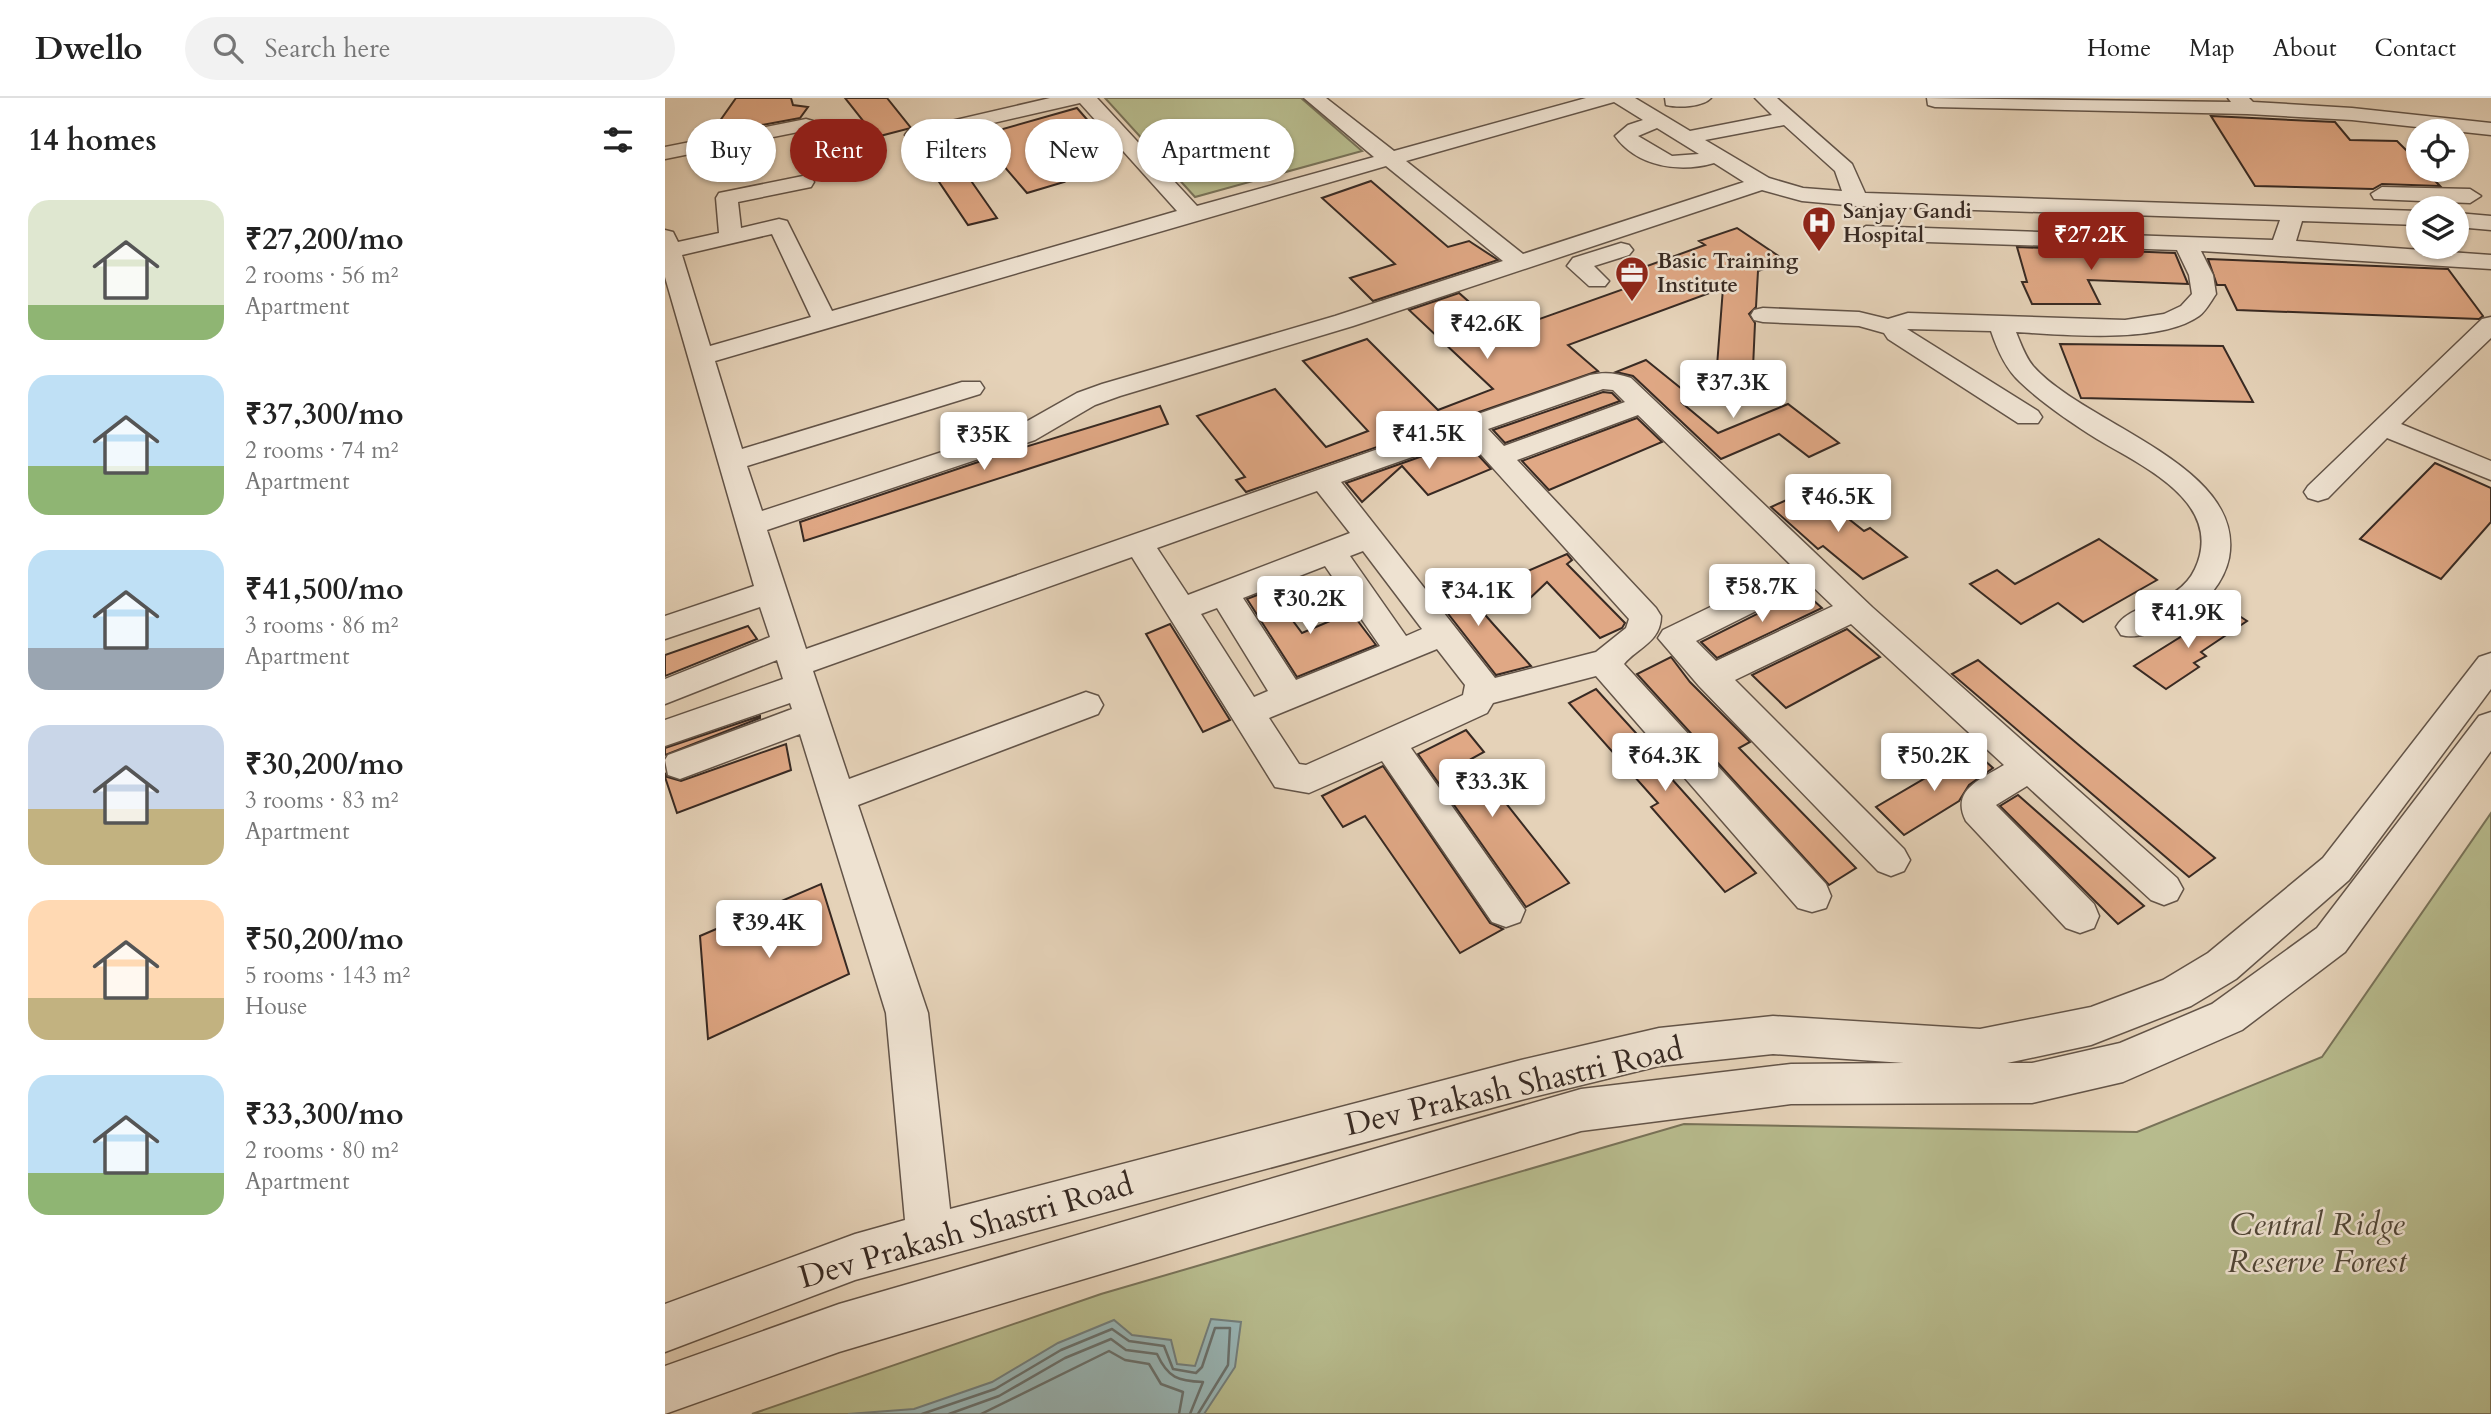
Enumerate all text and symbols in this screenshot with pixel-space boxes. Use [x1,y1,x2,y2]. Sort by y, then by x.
search box [185,17,675,80]
text: Dwello [35,26,143,71]
icon: search [209,29,247,67]
text: Search here [265,31,391,66]
text: Home [2087,32,2151,65]
text: Map [2189,32,2235,65]
text: About [2273,32,2337,65]
text: Contact [2375,32,2456,65]
chip: Buy [686,119,776,182]
chip: Rent [790,119,887,182]
chip: Filters [901,119,1011,182]
chip: New [1025,119,1123,182]
chip: Apartment [1137,119,1294,182]
map controls [2406,119,2469,259]
button: locate [2406,119,2469,182]
text: 14 homes [28,120,157,161]
icon: filters [599,121,637,159]
button: layers [2406,196,2469,259]
place label: Sanjay Gandi Hospital [1843,197,1972,250]
hospital icon: Sanjay Gandi Hospital [1800,204,1838,253]
pin: ₹27.2K [2034,212,2148,272]
text: ₹27,200/mo [245,219,404,260]
text: ₹27.2K [2054,219,2128,250]
icon: home [84,228,168,312]
place label: Basic Training Institute [1657,247,1799,300]
office icon: Basic Training Institute [1613,254,1651,303]
text: 2 rooms · 56 m² [245,260,398,291]
text: Apartment [245,291,349,322]
pin: ₹42.6K [1430,302,1544,361]
text: ₹42.6K [1450,308,1524,339]
pin: ₹37.3K [1676,360,1790,420]
text: ₹37.3K [1696,367,1770,398]
text: ₹37,300/mo [245,394,404,435]
icon: home [84,403,168,487]
pin: ₹35K [943,412,1025,472]
pin: ₹41.5K [1372,412,1486,471]
text: ₹41.5K [1392,418,1466,449]
text: ₹35K [956,419,1012,450]
text: 2 rooms · 74 m² [245,435,398,466]
text: Apartment [245,466,349,497]
pin: ₹46.5K [1781,474,1895,534]
text: ₹46.5K [1801,481,1875,512]
pin: ₹58.7K [1705,564,1819,624]
pin: ₹34.1K [1421,568,1535,628]
text: ₹41,500/mo [245,569,404,610]
text: ₹58.7K [1725,571,1799,602]
text: ₹34.1K [1441,575,1515,606]
pin: ₹30.2K [1253,576,1367,636]
icon: home [84,578,168,662]
text: ₹30.2K [1273,583,1347,614]
pin: ₹41.9K [2131,590,2245,650]
text: ₹41.9K [2151,597,2225,628]
text: 3 rooms · 86 m² [245,610,398,641]
text: Apartment [245,641,349,672]
pin: ₹64.3K [1608,734,1722,793]
pin: ₹50.2K [1877,734,1991,793]
text: ₹64.3K [1628,740,1702,771]
text: ₹50.2K [1897,740,1971,771]
text: ₹30,200/mo [245,744,404,785]
icon: home [84,753,168,837]
pin: ₹33.3K [1435,760,1549,819]
text: ₹33.3K [1455,766,1529,797]
text: 3 rooms · 83 m² [245,785,398,816]
text: Apartment [245,816,349,847]
pin: ₹39.4K [712,900,826,960]
text: ₹39.4K [732,907,806,938]
text: ₹50,200/mo [245,919,404,960]
icon: home [84,928,168,1012]
text: 5 rooms · 143 m² [245,960,410,991]
text: House [245,991,307,1022]
street label: Dev Prakash Shastri Road [1341,1027,1687,1147]
text: ₹33,300/mo [245,1094,404,1135]
icon: home [84,1103,168,1187]
text: 2 rooms · 80 m² [245,1135,398,1166]
street label: Dev Prakash Shastri Road [794,1162,1138,1300]
text: Apartment [245,1166,349,1197]
park label: Central Ridge Reserve Forest [2228,1203,2407,1284]

